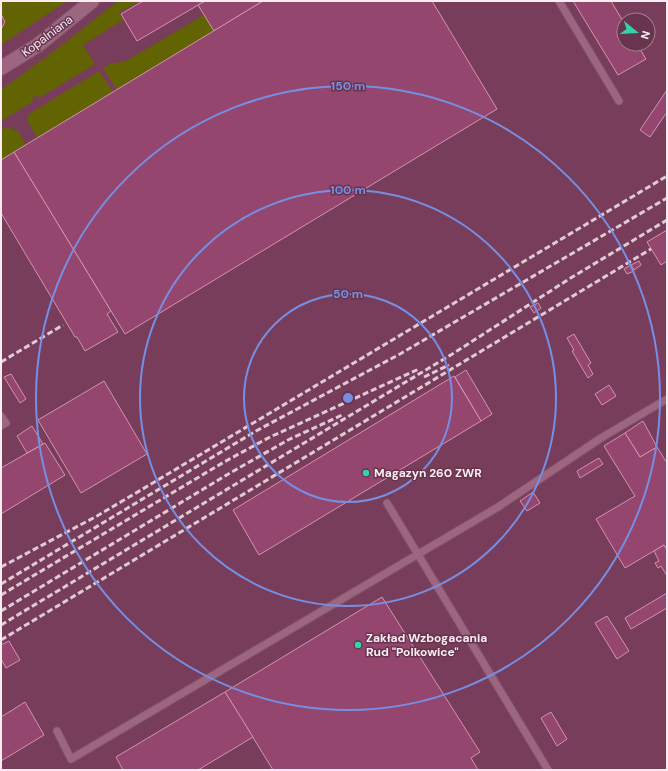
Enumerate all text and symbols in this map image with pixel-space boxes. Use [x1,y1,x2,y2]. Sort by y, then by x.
street label: Kopalniana [18,12,76,60]
north arrow [616,12,656,52]
text: N [638,29,653,41]
text: 150 m [331,78,365,94]
text: 100 m [330,182,366,198]
text: 50 m [333,286,363,302]
centre of rings [341,391,355,405]
place label: Magazyn 260 ZWR [374,465,482,481]
marker: Magazyn 260 ZWR [361,468,371,478]
place label: Zakład Wzbogacania Rud "Polkowice" [366,630,487,660]
marker: Zakład Wzbogacania Rud "Polkowice" [353,640,363,650]

